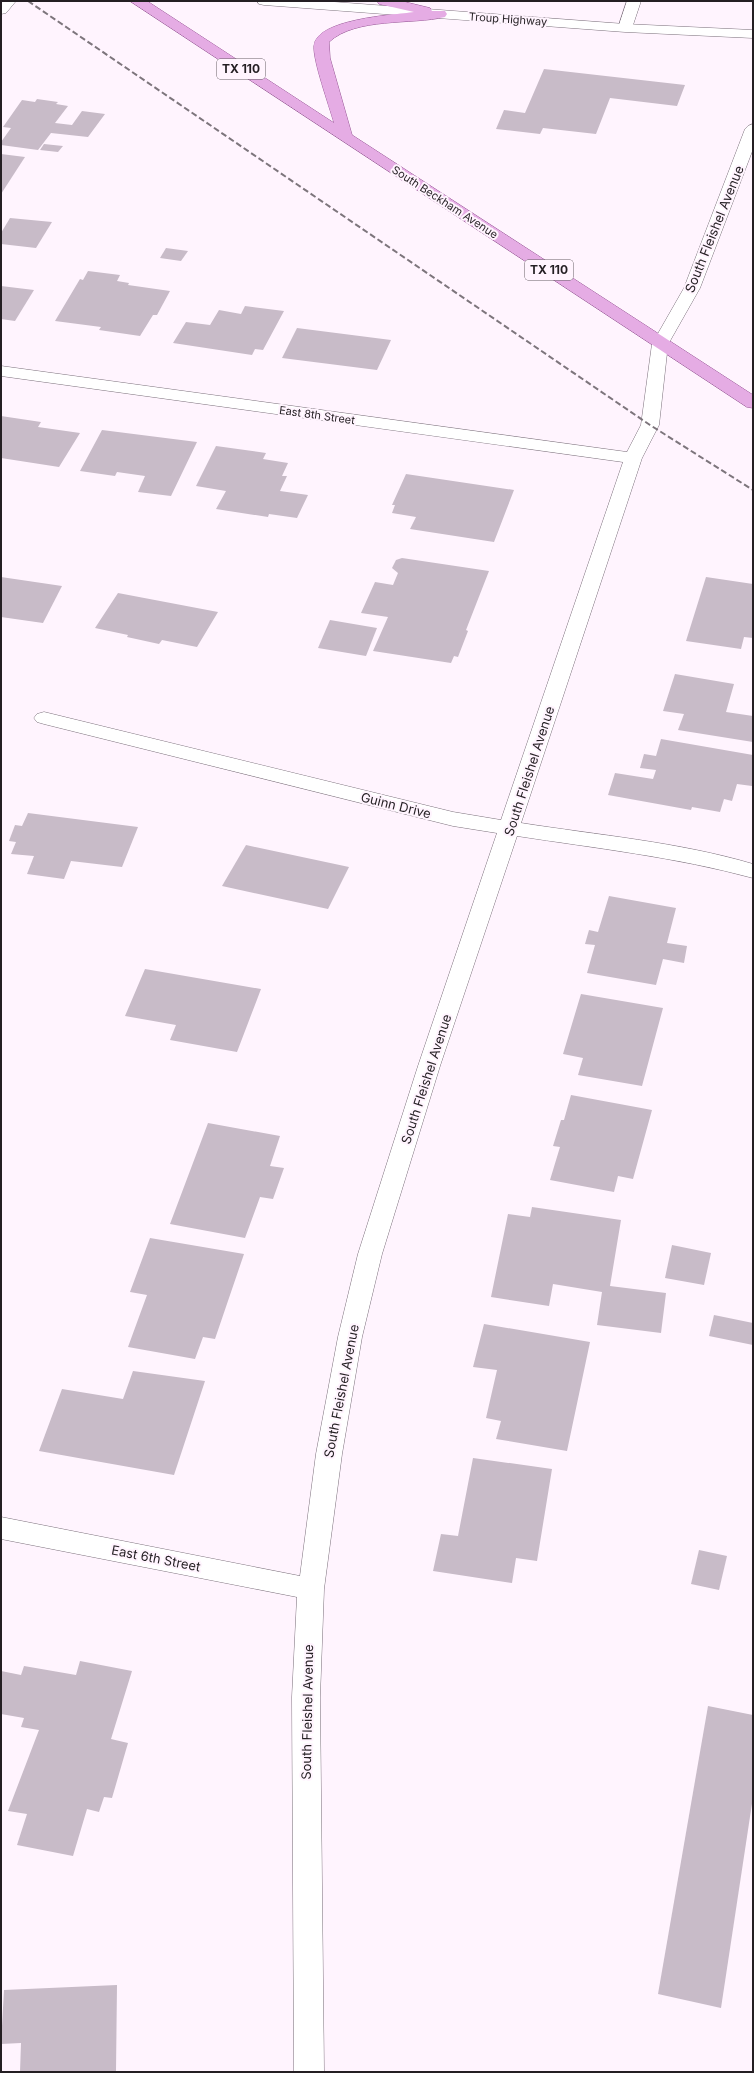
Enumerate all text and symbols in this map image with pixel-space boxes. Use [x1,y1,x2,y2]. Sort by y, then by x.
street label: Troup Highway [468,9,548,29]
road number: TX 110 [217,59,265,79]
street label: South Beckham Avenue [389,163,501,241]
street label: South Fleishel Avenue [681,163,747,295]
road number: TX 110 [525,260,573,280]
street label: East 8th Street [278,403,356,427]
street label: South Fleishel Avenue [500,704,558,838]
street label: Guinn Drive [359,789,433,821]
street label: South Fleishel Avenue [397,1012,455,1146]
street label: South Fleishel Avenue [320,1323,362,1459]
street label: East 6th Street [110,1542,202,1574]
street label: South Fleishel Avenue [298,1644,316,1780]

